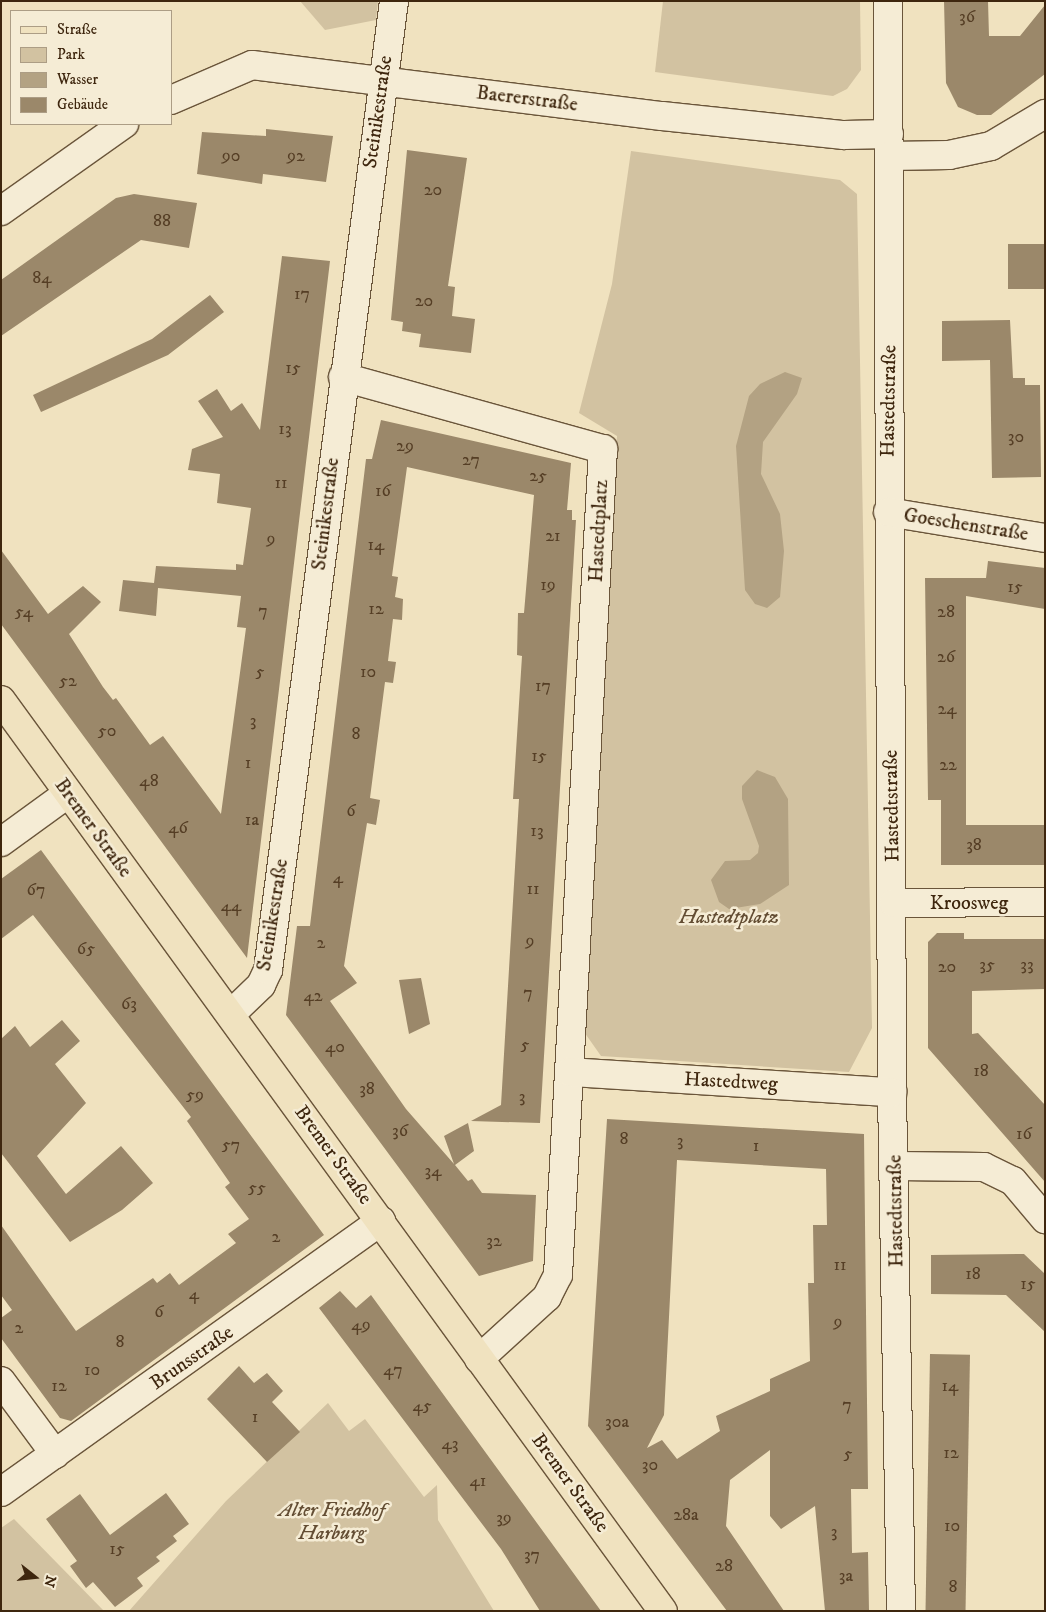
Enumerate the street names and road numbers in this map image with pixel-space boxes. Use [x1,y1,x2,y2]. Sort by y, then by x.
street label: Steinikestraße [358,54,398,170]
street label: Baererstraße [475,81,579,117]
street label: Hastedtstraße [876,345,902,457]
street label: Steinikestraße [307,456,345,572]
street label: Hastedtplatz [584,479,614,583]
street label: Goeschenstraße [902,503,1030,547]
street label: Hastedtstraße [879,750,905,862]
street label: Bremer Straße [49,774,137,882]
street label: Steinikestraße [252,857,294,973]
street label: Kroosweg [930,891,1008,915]
street label: Hastedtweg [684,1068,778,1096]
street label: Bremer Straße [289,1101,377,1209]
street label: Hastedtstraße [883,1155,909,1267]
street label: Brunsstraße [146,1321,238,1395]
street label: Bremer Straße [526,1429,614,1537]

